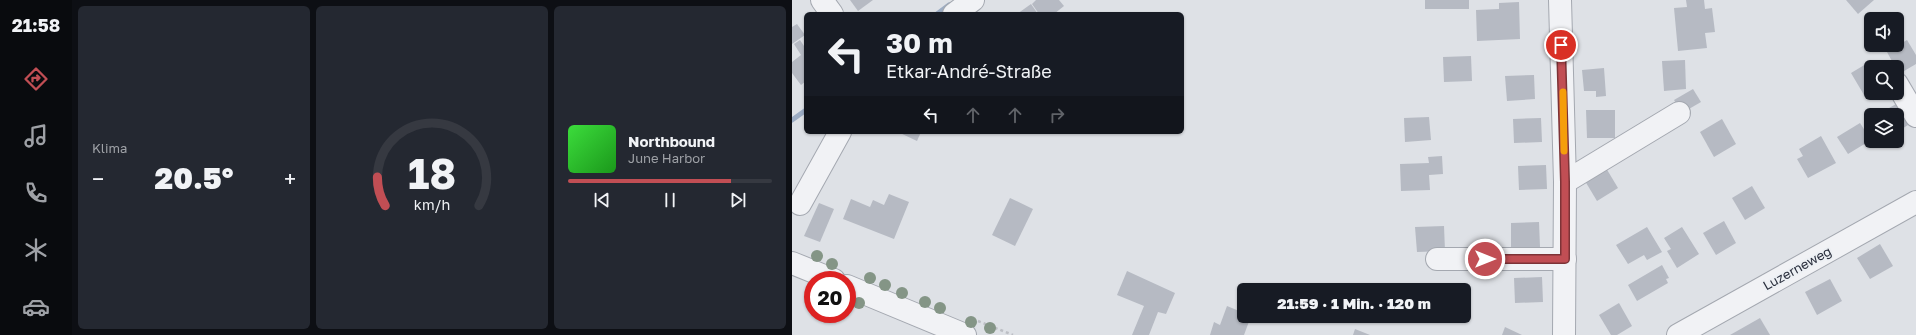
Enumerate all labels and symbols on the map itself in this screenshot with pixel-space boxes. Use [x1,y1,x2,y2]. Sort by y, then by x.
pin [1544,28,1578,62]
position arrow [1464,238,1506,280]
street label: Luzerneweg [1760,243,1834,293]
speed limit sign: 20 [804,271,856,323]

